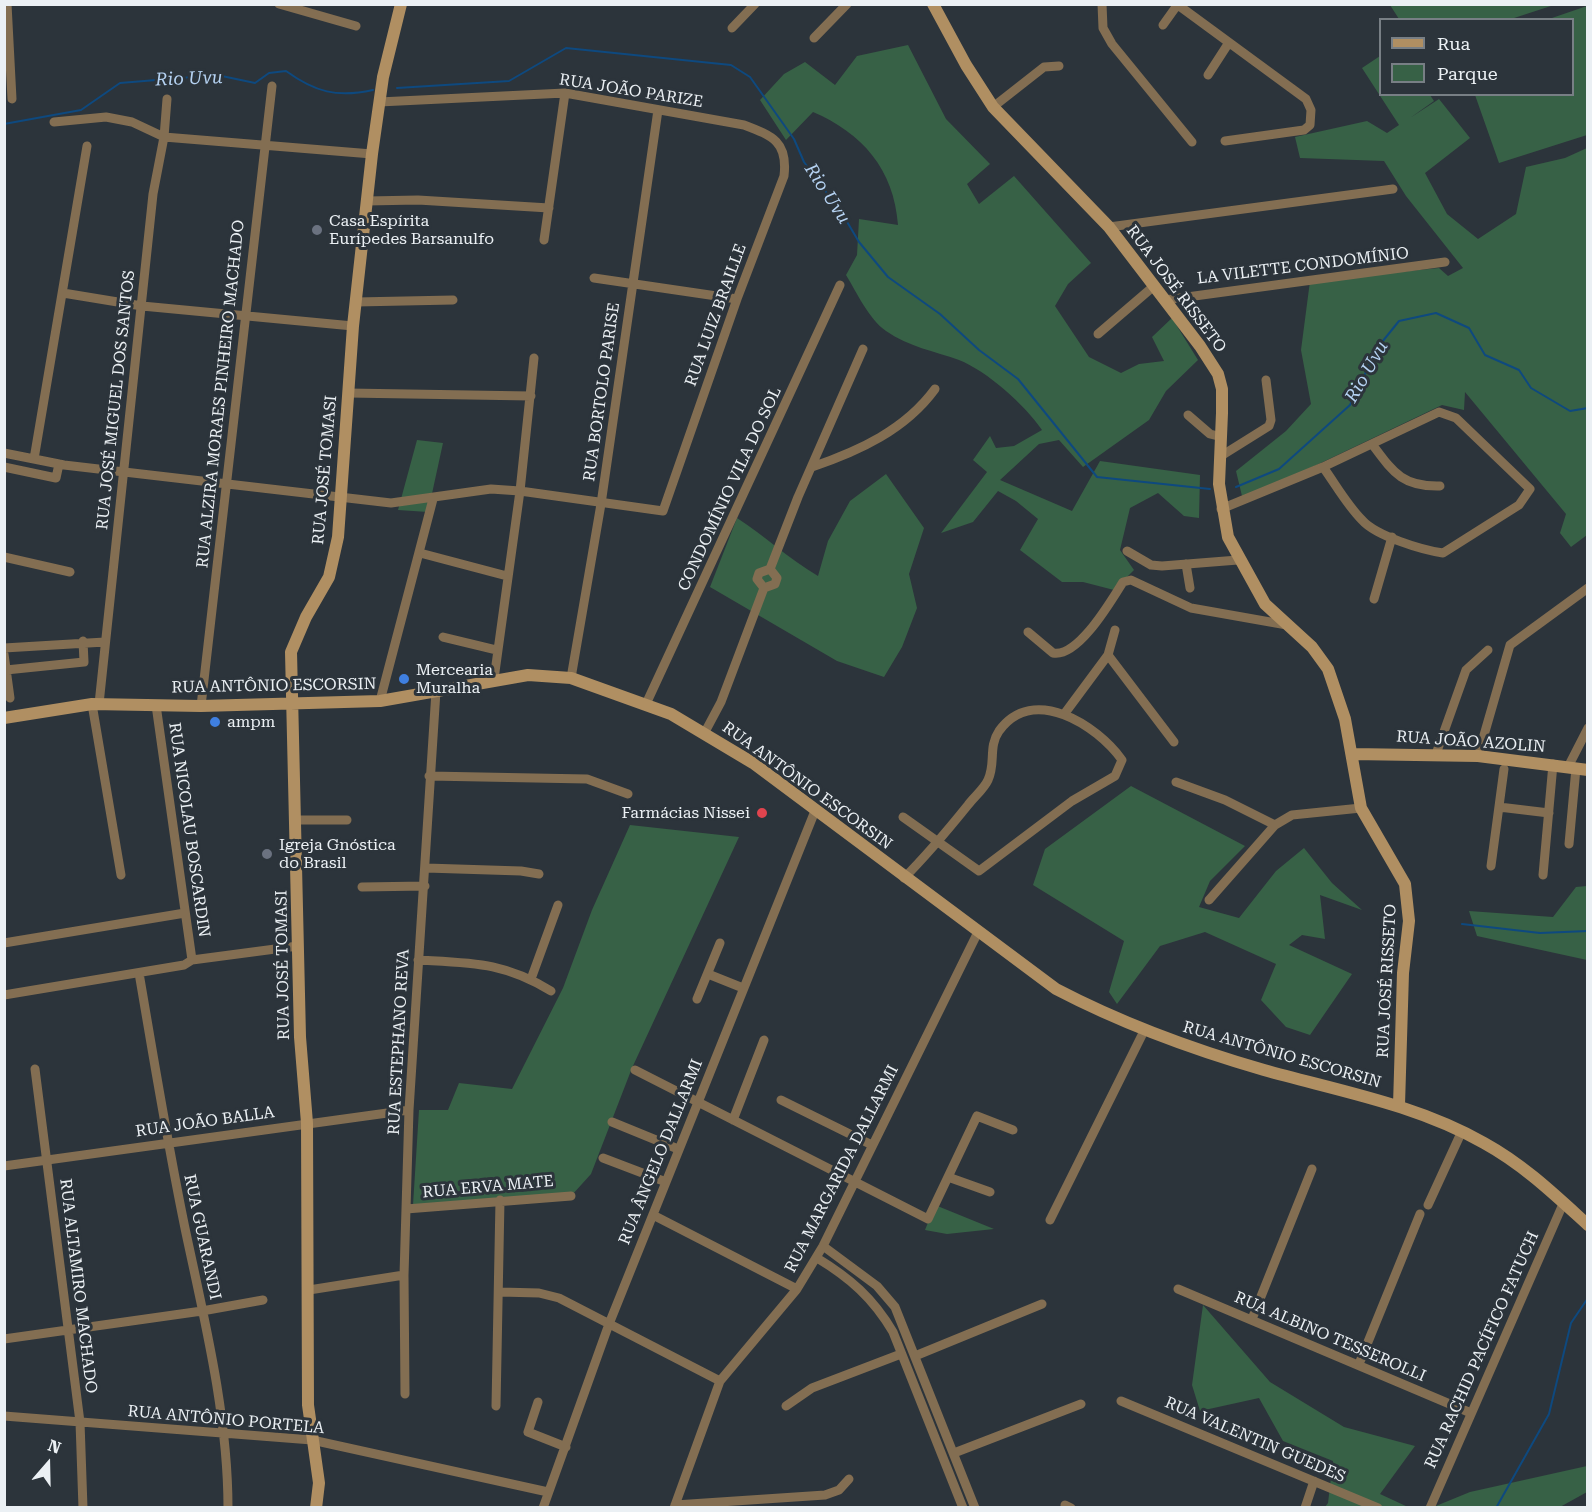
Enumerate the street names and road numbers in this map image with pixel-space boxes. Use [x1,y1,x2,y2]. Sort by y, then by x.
street label: RUA JOÃO PARIZE [558,70,704,112]
street label: RUA ALZIRA MORAES PINHEIRO MACHADO [193,219,249,569]
street label: RUA JOSÉ RISSETO [1122,222,1230,356]
street label: RUA LUIZ BRAILLE [681,241,751,389]
street label: LA VILETTE CONDOMÍNIO [1196,243,1410,289]
street label: RUA JOSÉ MIGUEL DOS SANTOS [93,269,139,531]
street label: RUA BORTOLO PARISE [580,301,624,483]
street label: CONDOMÍNIO VILA DO SOL [674,384,786,594]
street label: RUA JOSÉ TOMASI [309,394,341,546]
street label: RUA ANTÔNIO ESCORSIN [171,675,377,697]
street label: RUA ANTÔNIO ESCORSIN [718,718,896,854]
street label: RUA NICOLAU BOSCARDIN [164,721,214,939]
street label: RUA JOÃO AZOLIN [1396,727,1546,757]
street label: RUA JOSÉ TOMASI [272,890,294,1040]
street label: RUA JOSÉ RISSETO [1373,904,1401,1058]
street label: RUA ESTEPHANO REVA [385,948,413,1136]
street label: RUA ANTÔNIO ESCORSIN [1181,1018,1383,1092]
street label: RUA ÂNGELO DALLARMI [615,1057,707,1247]
street label: RUA MARGARIDA DALLARMI [781,1062,903,1276]
street label: RUA JOÃO BALLA [134,1103,276,1141]
street label: RUA GUARANDI [179,1172,225,1302]
street label: RUA ERVA MATE [422,1172,554,1202]
street label: RUA ALTAMIRO MACHADO [55,1178,101,1394]
street label: RUA RACHID PACÍFICO FATUCH [1421,1229,1543,1471]
street label: RUA ALBINO TESSEROLLI [1231,1288,1429,1386]
street label: RUA VALENTIN GUEDES [1162,1393,1348,1487]
street label: RUA ANTÔNIO PORTELA [127,1402,325,1438]

